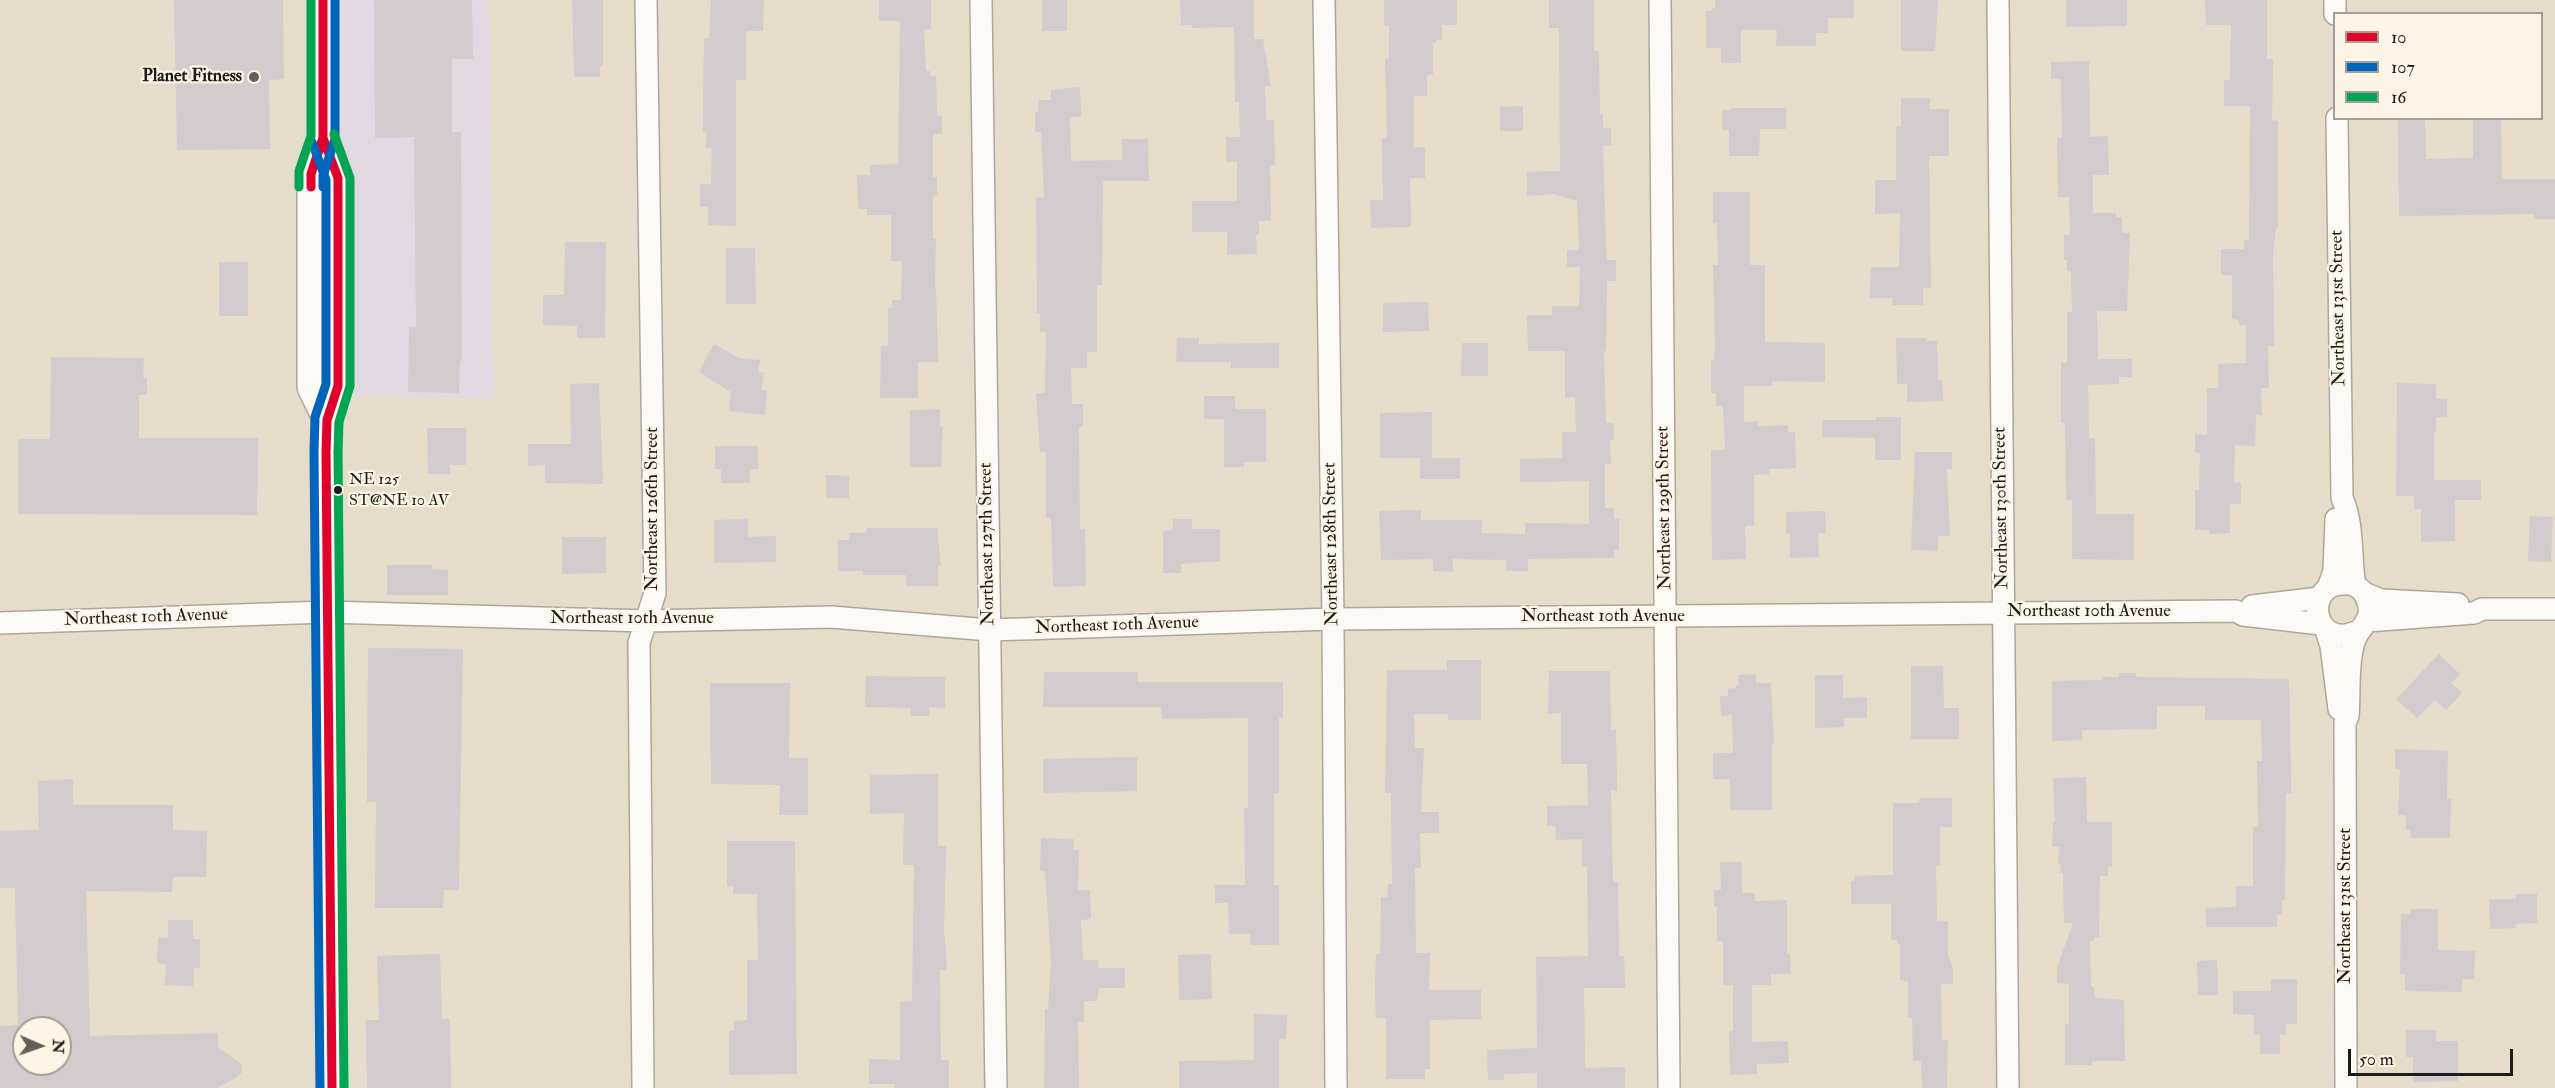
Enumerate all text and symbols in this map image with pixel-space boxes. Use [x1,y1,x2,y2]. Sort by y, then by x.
legend [2333,12,2543,120]
text: 10 [2391,26,2407,49]
text: 107 [2391,56,2415,79]
place label: Planet Fitness [142,66,242,88]
marker: Planet Fitness [247,70,261,84]
text: 16 [2391,86,2406,109]
street label: Northeast 131st Street [2327,230,2351,386]
street label: Northeast 129th Street [1653,426,1677,590]
street label: Northeast 126th Street [642,427,664,591]
street label: Northeast 130th Street [1990,427,2014,589]
street label: Northeast 127th Street [976,462,1000,626]
street label: Northeast 128th Street [1320,462,1344,626]
place label: NE 125 ST@NE 10 AV [349,471,449,509]
marker: NE 125 ST@NE 10 AV [332,484,344,496]
street label: Northeast 10th Avenue [2007,601,2171,623]
street label: Northeast 10th Avenue [64,604,228,632]
street label: Northeast 10th Avenue [1521,606,1685,628]
street label: Northeast 10th Avenue [550,608,714,630]
street label: Northeast 10th Avenue [1035,612,1199,640]
street label: Northeast 131st Street [2335,828,2357,984]
north arrow [12,1016,72,1076]
scale bar [2351,1037,2516,1075]
text: N [48,1039,68,1054]
text: 50 m [2359,1048,2394,1071]

